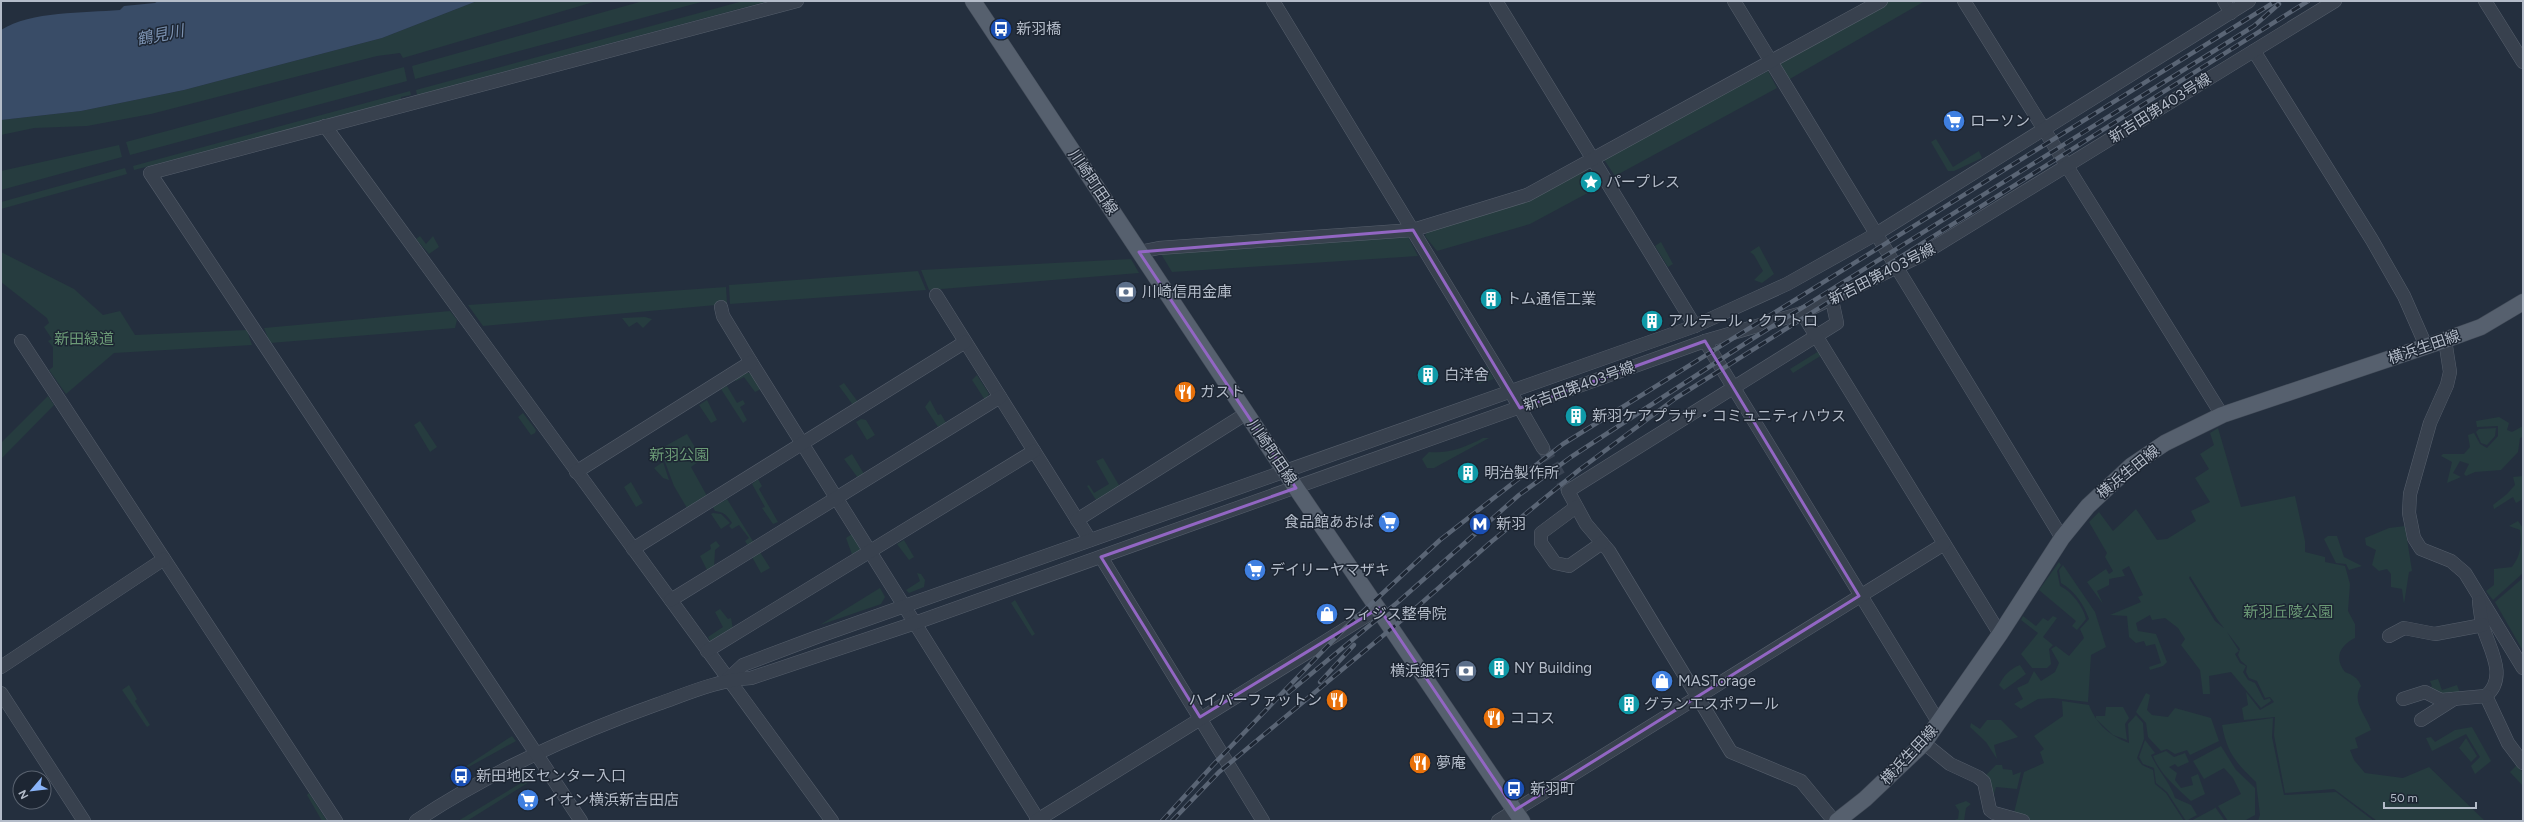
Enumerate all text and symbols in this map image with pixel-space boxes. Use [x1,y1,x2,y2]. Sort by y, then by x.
bus stop icon: 新羽橋 [988,16,1014,42]
place label: 新羽橋 [1016,20,1061,38]
water label: 鶴見川 [135,21,187,49]
street label: 新吉田第403号線 [2106,69,2214,147]
supermarket icon: ローソン [1941,108,1967,134]
place label: ローソン [1970,112,2030,130]
street label: 川崎町田線 [1065,146,1121,218]
place icon: パープレス [1578,169,1604,195]
place label: パープレス [1606,173,1680,191]
street label: 新吉田第403号線 [1826,239,1938,309]
bank icon: 川崎信用金庫 [1113,279,1139,305]
place label: 川崎信用金庫 [1142,283,1232,301]
building icon: トム通信工業 [1478,286,1504,312]
place label: トム通信工業 [1506,290,1596,308]
building icon: アルテール・クワトロ [1639,308,1665,334]
place label: アルテール・クワトロ [1668,312,1818,330]
street label: 横浜生田線 [2386,326,2462,368]
park label: 新田緑道 [54,330,114,348]
street label: 新吉田第403号線 [1521,358,1637,414]
building icon: 白洋舍 [1415,362,1441,388]
place label: 白洋舍 [1444,366,1489,384]
restaurant icon: ガスト [1172,379,1198,405]
place label: ガスト [1200,383,1245,401]
building icon: 新羽ケアプラザ・コミュニティハウス [1563,403,1589,429]
place label: 新羽ケアプラザ・コミュニティハウス [1592,407,1846,425]
street label: 川崎町田線 [1244,416,1300,488]
street label: 横浜生田線 [2093,441,2163,503]
park label: 新羽公園 [649,446,709,464]
building icon: 明治製作所 [1455,460,1481,486]
place label: 明治製作所 [1484,464,1559,482]
supermarket icon: 食品館あおば [1376,509,1402,535]
metro station icon: 新羽 [1467,511,1493,537]
place label: 食品館あおば [1284,513,1374,531]
place label: 新羽 [1496,515,1526,533]
supermarket icon: デイリーヤマザキ [1242,557,1268,583]
place label: デイリーヤマザキ [1270,561,1390,579]
shop icon: フィジス整骨院 [1314,601,1340,627]
park label: 新羽丘陵公園 [2243,603,2333,621]
place label: フィジス整骨院 [1342,605,1447,623]
building icon: NY Building [1486,655,1512,681]
bank icon: 横浜銀行 [1453,658,1479,684]
place label: NY Building [1514,659,1592,677]
place label: 横浜銀行 [1390,662,1450,680]
shop icon: MASTorage [1649,668,1675,694]
place label: MASTorage [1678,672,1756,690]
restaurant icon: ハイパーファットン [1324,687,1350,713]
place label: ハイパーファットン [1188,691,1322,709]
building icon: グランエスポワール [1616,691,1642,717]
place label: グランエスポワール [1644,695,1779,713]
restaurant icon: ココス [1481,705,1507,731]
place label: ココス [1510,709,1555,727]
street label: 横浜生田線 [1877,721,1941,789]
restaurant icon: 夢庵 [1407,750,1433,776]
place label: 夢庵 [1436,754,1466,772]
bus stop icon: 新田地区センター入口 [448,763,474,789]
place label: 新田地区センター入口 [476,767,626,785]
north arrow [12,770,52,810]
bus stop icon: 新羽町 [1501,776,1527,802]
place label: 新羽町 [1530,780,1575,798]
scale bar [2384,784,2476,810]
supermarket icon: イオン横浜新吉田店 [515,787,541,813]
text: N [16,788,31,801]
place label: イオン横浜新吉田店 [544,791,679,809]
text: 50 m [2390,791,2418,805]

